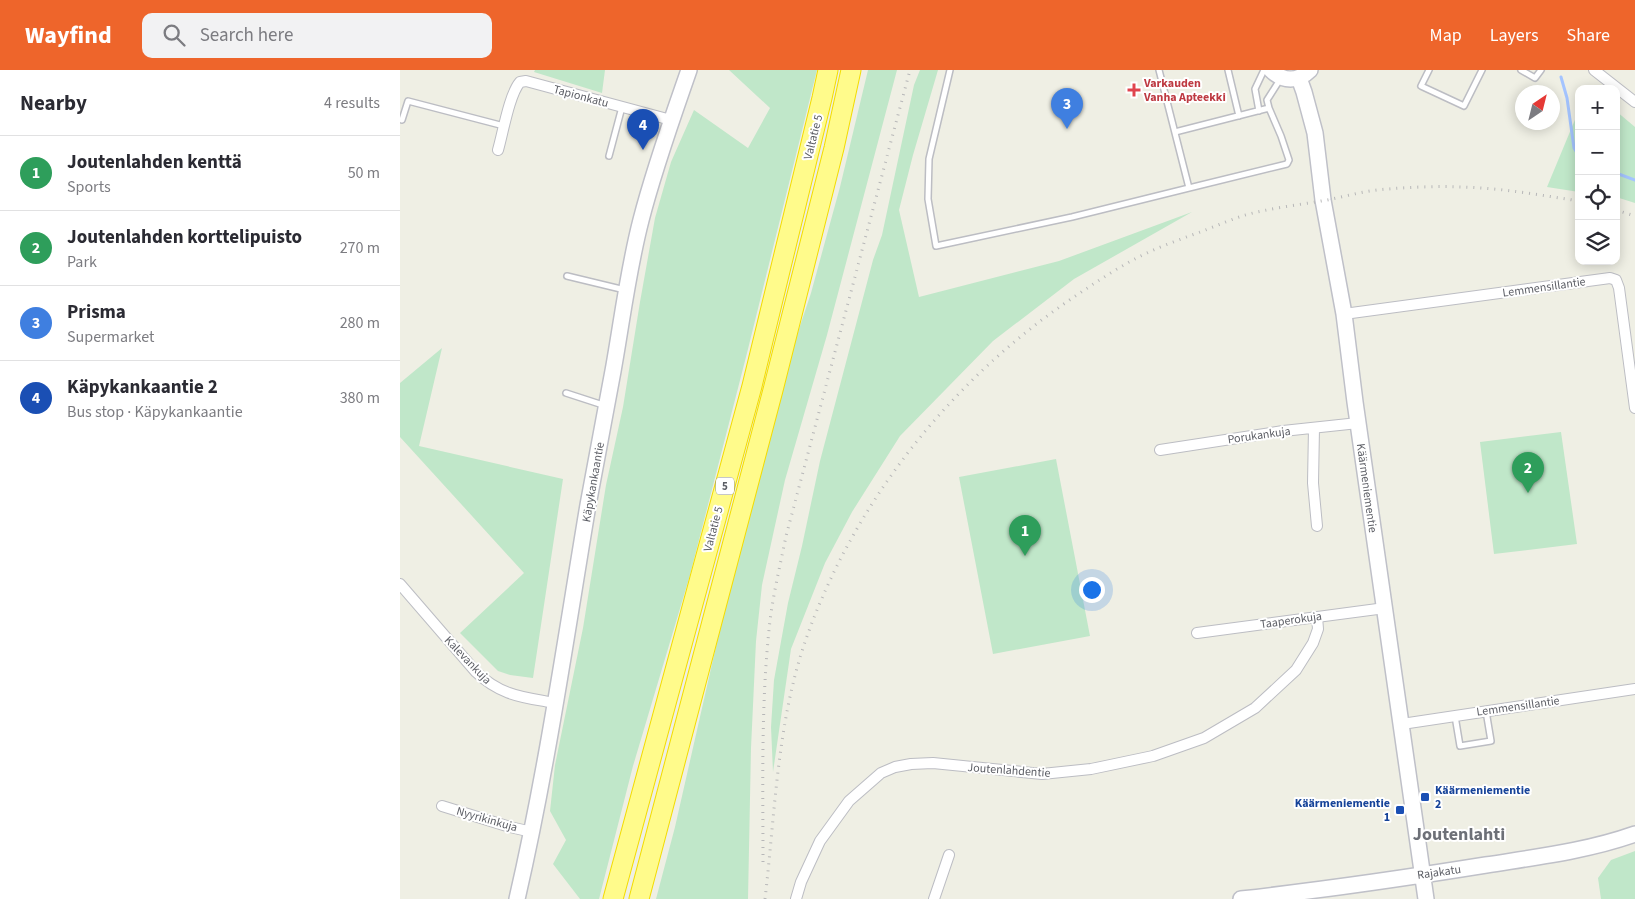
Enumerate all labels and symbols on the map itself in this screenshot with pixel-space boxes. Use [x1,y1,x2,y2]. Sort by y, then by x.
place label: Varkauden Vanha Apteekki [1143,75,1226,106]
street label: Tapionkatu [551,81,610,112]
marker: Varkauden Vanha Apteekki [1128,84,1140,96]
north arrow [1515,85,1560,130]
pin: 3 [1051,88,1083,129]
pin: 4 [627,109,659,150]
street label: Valtatie 5 [800,113,827,162]
street label: Lemmensillantie [1501,273,1587,302]
street label: Porukankuja [1226,423,1292,448]
street label: Käpykankaantie [578,441,609,523]
street label: Käärmeniementie [1352,442,1381,534]
pin: 2 [1512,452,1544,493]
road number: 5 [716,478,734,494]
street label: Valtatie 5 [699,505,728,554]
pin: 1 [1009,515,1041,556]
your location [1079,577,1105,603]
street label: Taaperokuja [1259,608,1323,633]
street label: Kalevankuja [440,632,495,688]
street label: Lemmensillantie [1475,692,1561,721]
street label: Joutenlahdentie [967,759,1051,782]
place label: Käärmeniementie 2 [1435,782,1530,813]
marker: Käärmeniementie 2 [1419,791,1431,803]
place label: Käärmeniementie 1 [1295,795,1390,826]
street label: Nyyrikinkuja [454,803,519,836]
marker: Käärmeniementie 1 [1394,804,1406,816]
district label: Joutenlahti [1413,822,1505,847]
street label: Rajakatu [1416,861,1462,884]

